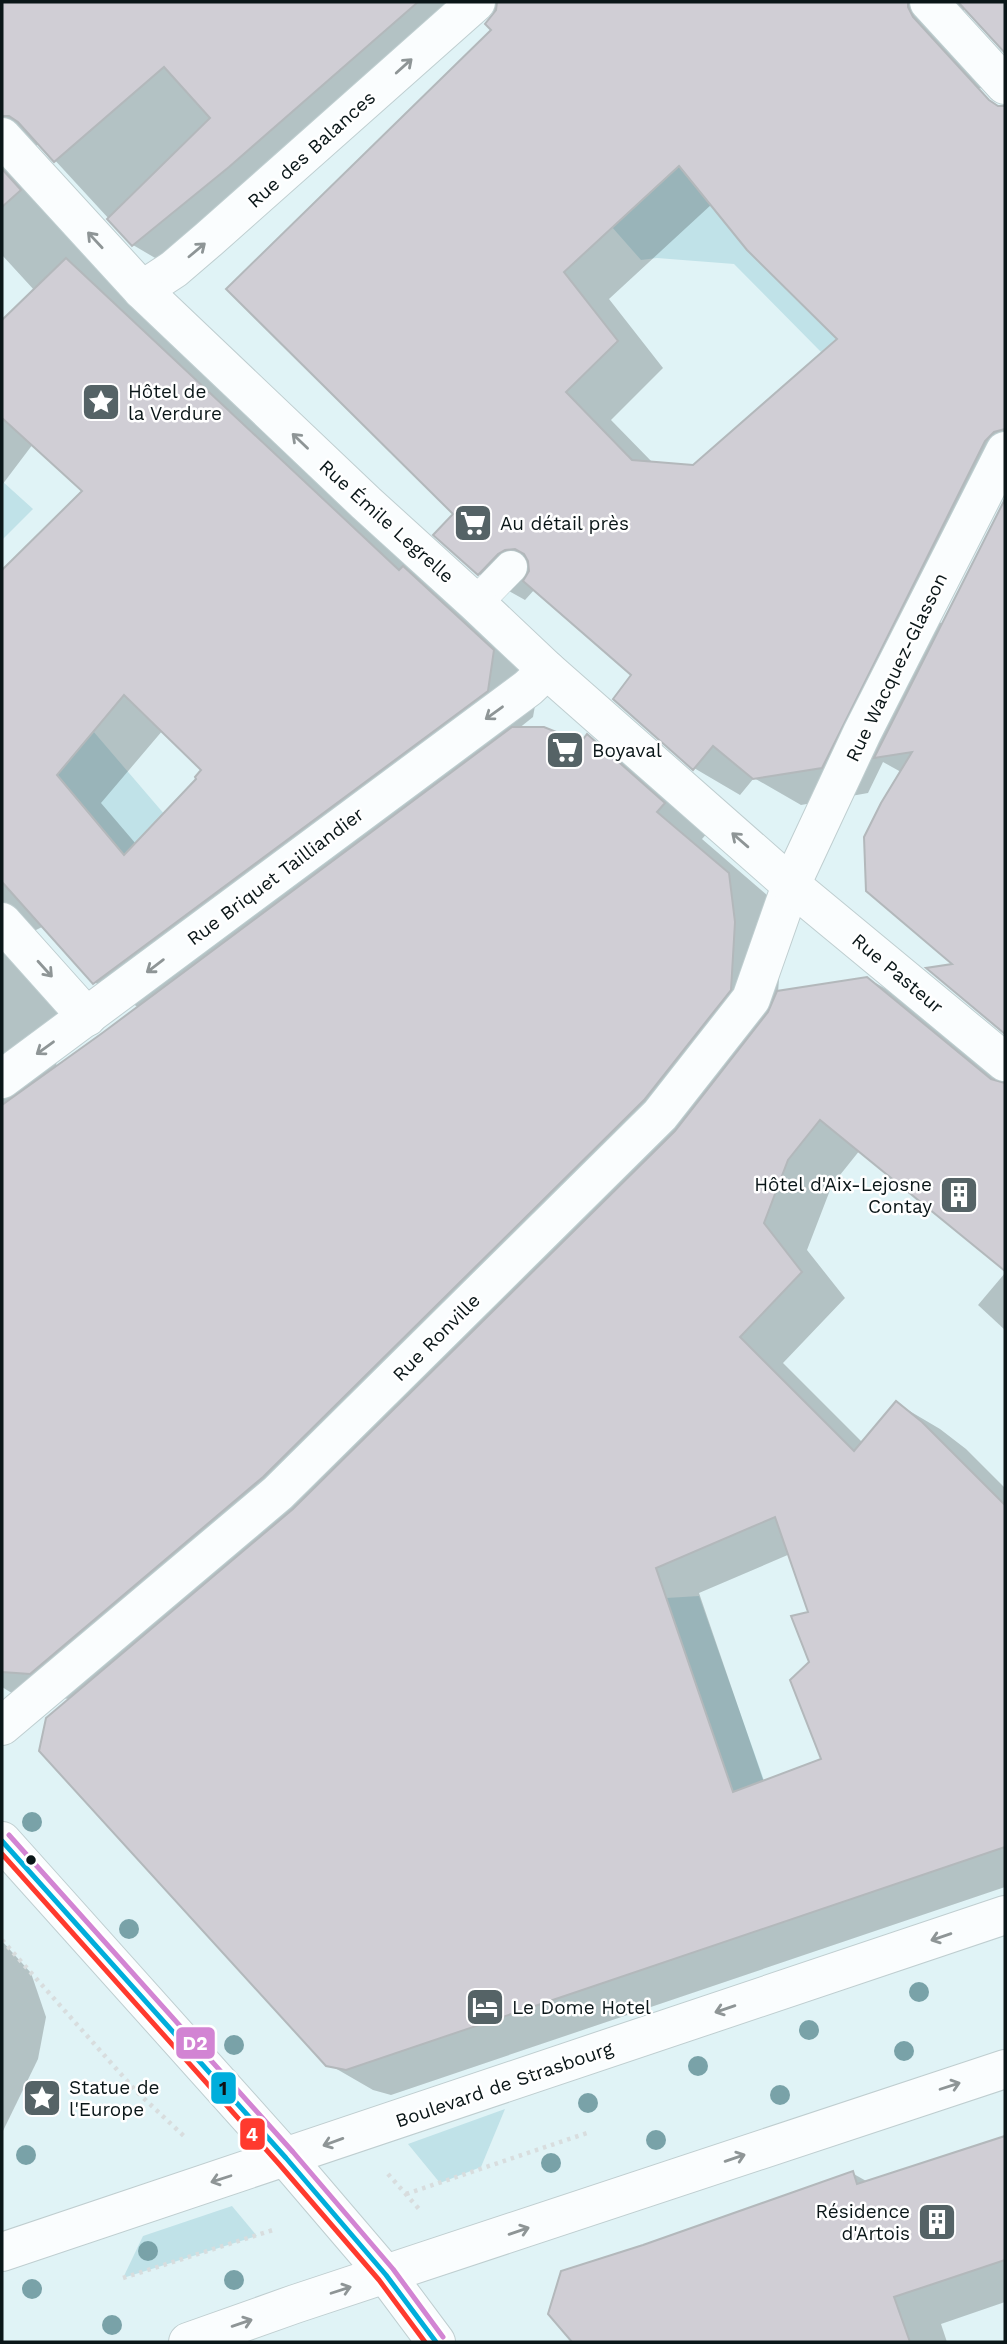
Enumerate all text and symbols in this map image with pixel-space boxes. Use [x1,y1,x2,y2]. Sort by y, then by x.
one-way arrow [394,59,412,75]
street label: Rue des Balances [243,86,380,213]
one-way arrow [87,232,104,249]
one-way arrow [187,242,205,258]
place label: Hôtel de la Verdure [128,380,222,425]
place icon: Hôtel de la Verdure [80,381,122,423]
one-way arrow [292,432,309,449]
street label: Rue Émile Legrelle [315,455,459,588]
supermarket icon: Au détail près [452,502,494,544]
place label: Au détail près [500,512,629,535]
street label: Rue Wacquez-Glasson [841,569,952,765]
one-way arrow [486,705,504,720]
supermarket icon: Boyaval [544,729,586,771]
place label: Boyaval [592,739,662,762]
street label: Rue Briquet Tailliandier [182,802,368,950]
one-way arrow [732,831,749,848]
street label: Rue Pasteur [847,928,948,1018]
one-way arrow [146,959,165,973]
one-way arrow [37,960,53,978]
one-way arrow [35,1040,54,1055]
place label: Hôtel d'Aix-Lejosne Contay [754,1173,932,1218]
building icon: Hôtel d'Aix-Lejosne Contay [938,1174,980,1216]
street label: Rue Ronville [388,1289,485,1386]
unlabelled marker [24,1853,38,1867]
one-way arrow [930,1931,952,1944]
hotel icon: Le Dome Hotel [464,1986,506,2028]
place label: Le Dome Hotel [512,1996,651,2019]
one-way arrow [714,2003,736,2016]
line badge: D2 [175,2026,216,2060]
text: D2 [183,2032,207,2055]
street label: Boulevard de Strasbourg [392,2036,617,2133]
line badge: 1 [210,2071,237,2105]
place label: Statue de l'Europe [69,2076,160,2121]
place icon: Statue de l'Europe [21,2077,63,2119]
text: 1 [219,2077,227,2100]
one-way arrow [939,2079,961,2091]
line badge: 4 [239,2117,266,2151]
text: 4 [246,2123,258,2146]
one-way arrow [322,2137,344,2149]
one-way arrow [723,2151,745,2163]
one-way arrow [211,2174,233,2186]
place label: Résidence d'Artois [815,2200,910,2245]
building icon: Résidence d'Artois [916,2201,958,2243]
one-way arrow [508,2224,530,2237]
one-way arrow [330,2283,352,2296]
one-way arrow [230,2316,252,2328]

